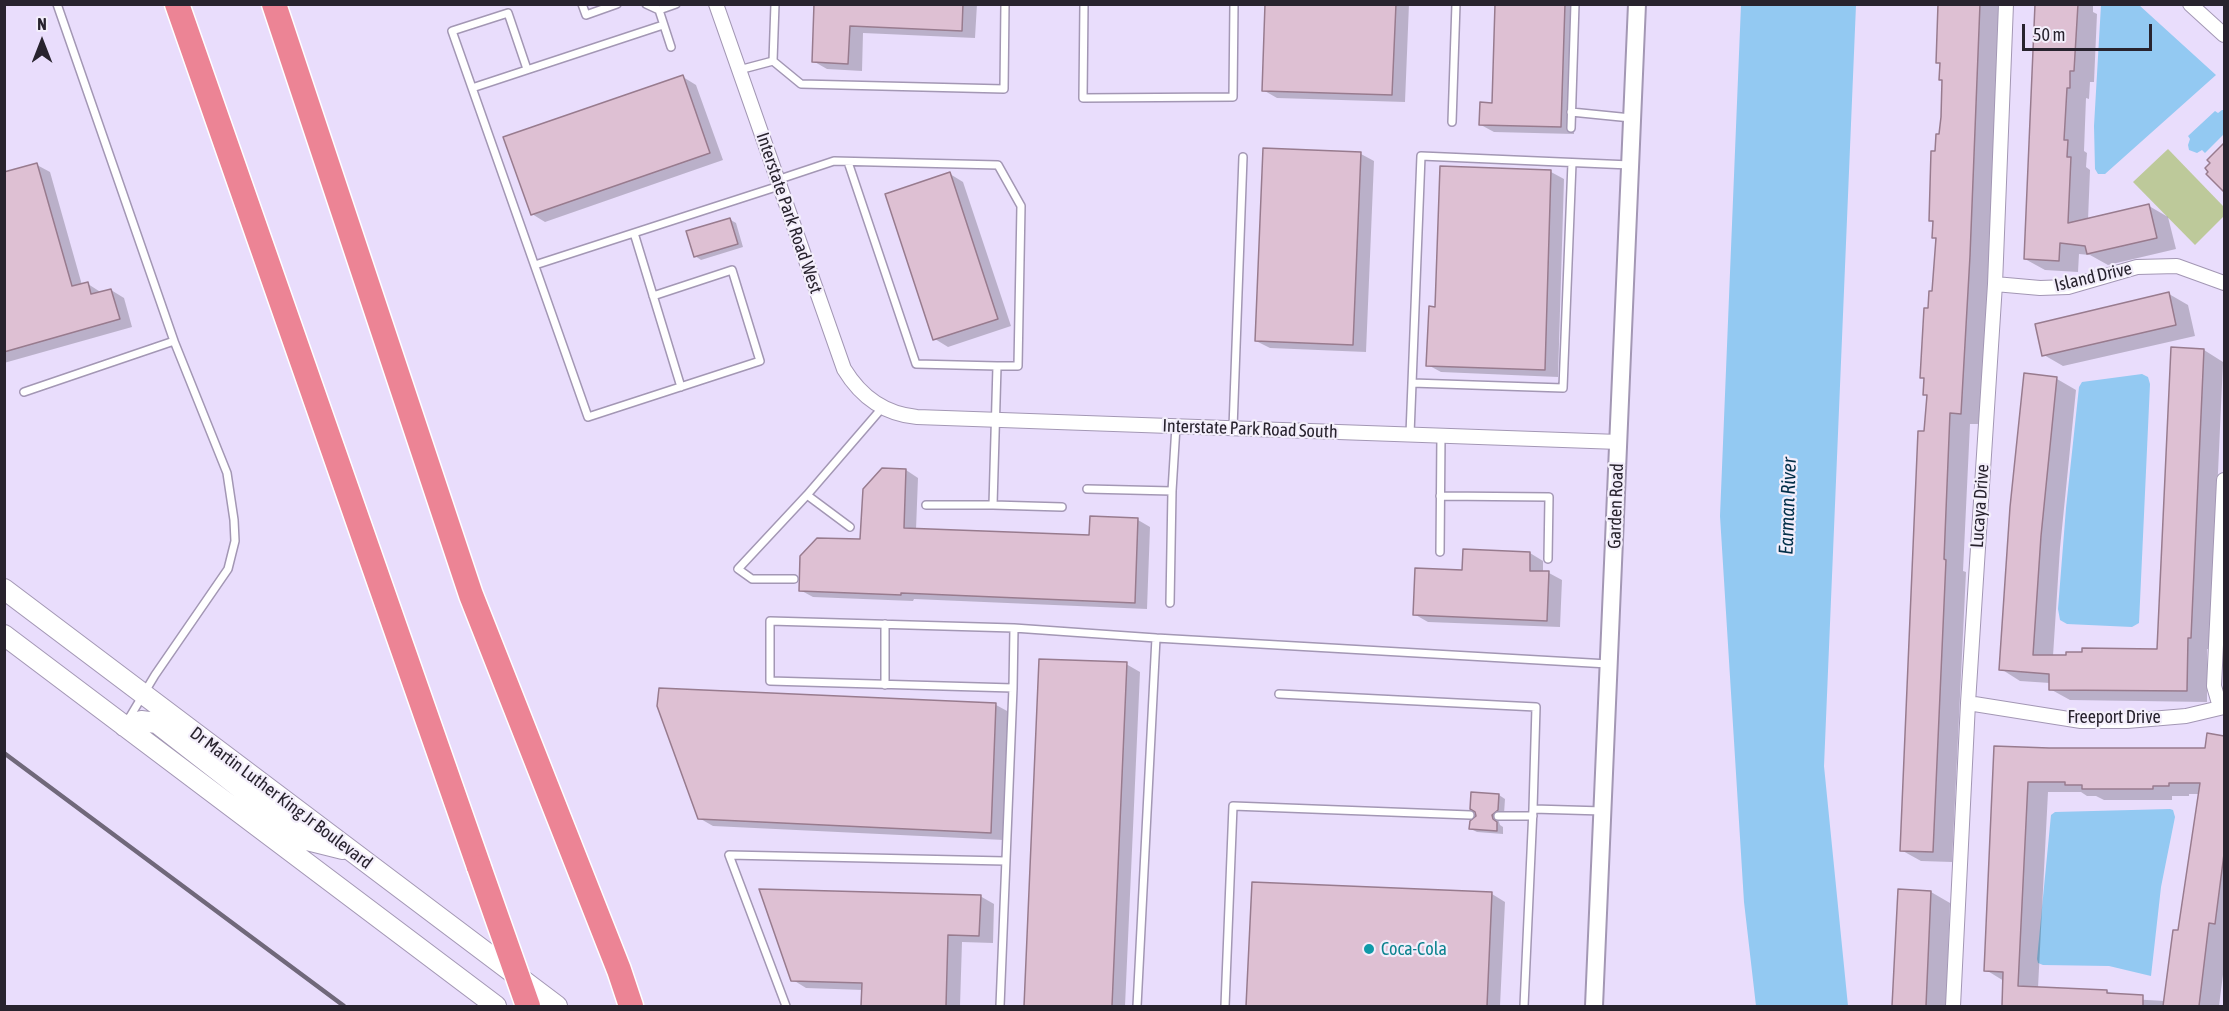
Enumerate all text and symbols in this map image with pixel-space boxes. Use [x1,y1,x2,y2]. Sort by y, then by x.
north arrow [12,12,72,72]
scale bar [2025,12,2156,50]
text: N [37,15,47,33]
text: 50 m [2033,24,2065,45]
street label: Interstate Park Road West [751,130,827,296]
street label: Island Drive [2052,258,2134,296]
street label: Interstate Park Road South [1162,415,1338,443]
water label: Earman River [1774,457,1802,555]
street label: Garden Road [1604,463,1628,549]
street label: Lucaya Drive [1966,463,1994,549]
street label: Freeport Drive [2067,706,2161,728]
street label: Dr Martin Luther King Jr Boulevard [186,722,376,874]
place label: Coca-Cola [1381,938,1447,960]
marker: Coca-Cola [1362,942,1376,956]

